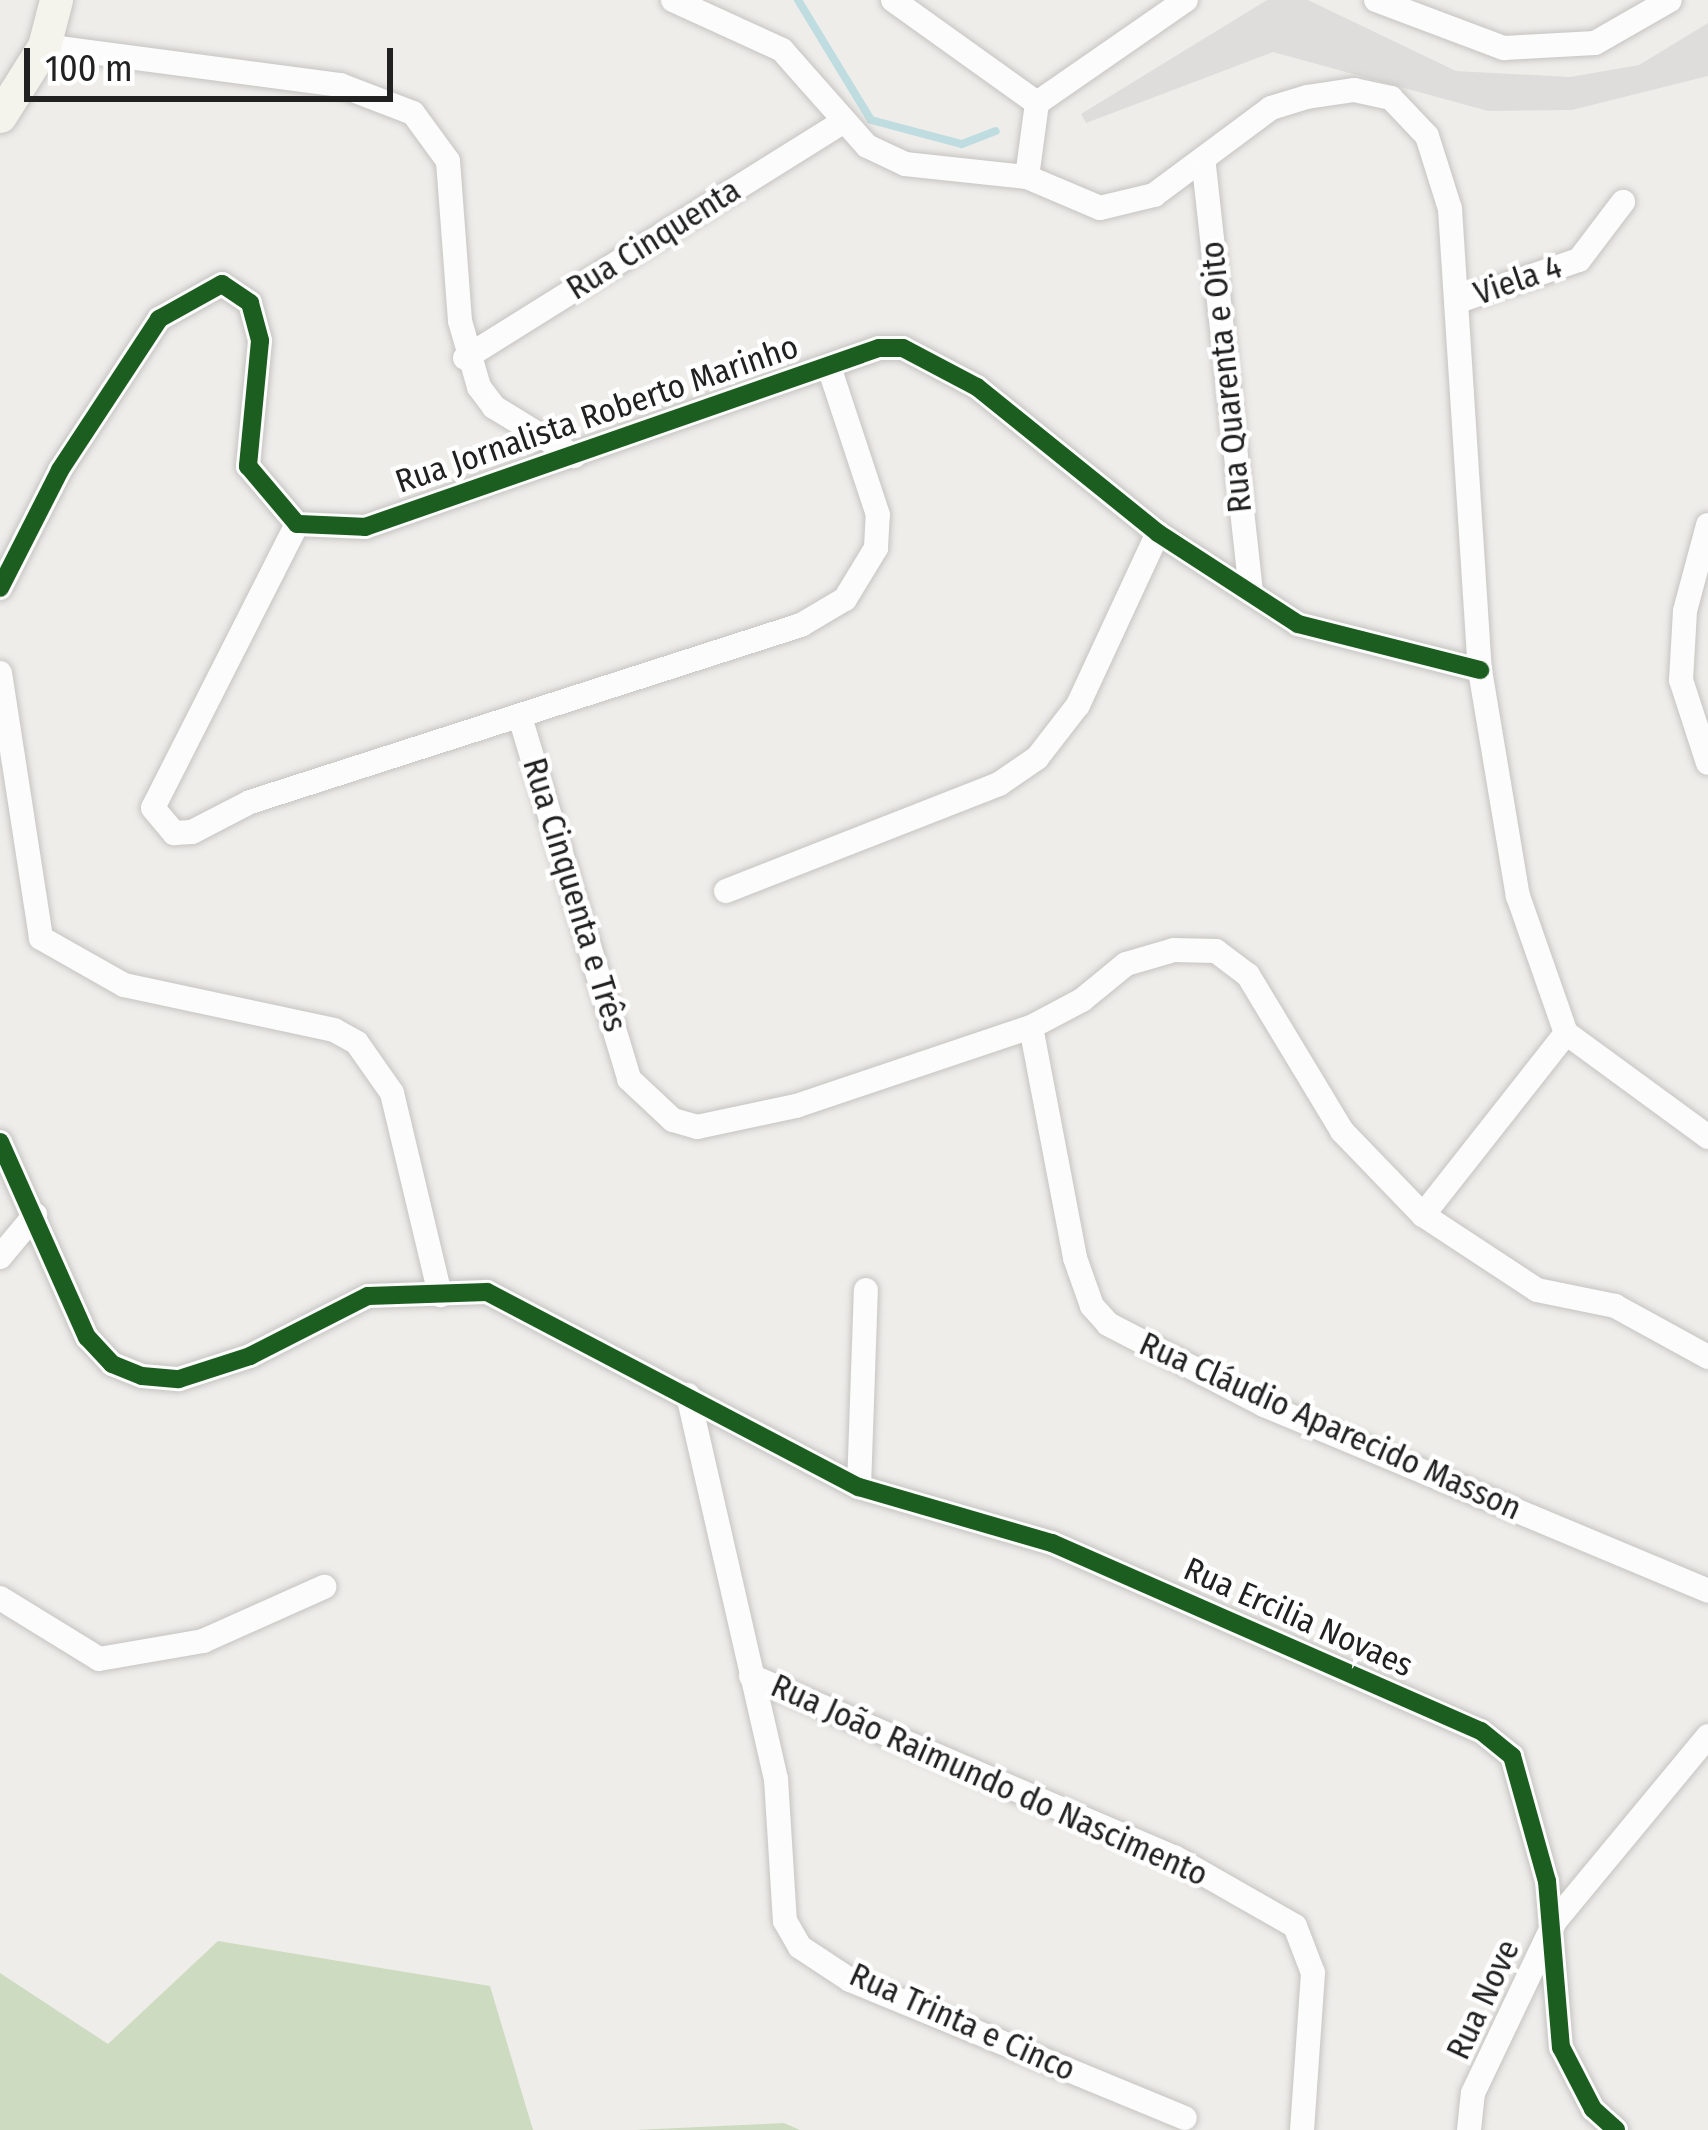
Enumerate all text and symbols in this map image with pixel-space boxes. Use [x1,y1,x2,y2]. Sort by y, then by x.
scale bar [30,24,399,98]
text: 100 m [45,47,133,91]
street label: Rua Cinquenta [560,171,748,309]
street label: Rua Quarenta e Oito [1193,239,1261,515]
street label: Viela 4 [1469,248,1567,314]
street label: Rua Jornalista Roberto Marinho [391,327,803,503]
street label: Rua Cinquenta e Três [514,753,634,1037]
street label: Rua Cláudio Aparecido Masson [1133,1325,1527,1529]
street label: Rua Ercilia Novaes [1177,1550,1419,1686]
street label: Rua João Raimundo do Nascimento [765,1667,1213,1895]
street label: Rua Nove [1439,1934,1529,2066]
street label: Rua Trinta e Cinco [843,1956,1081,2090]

